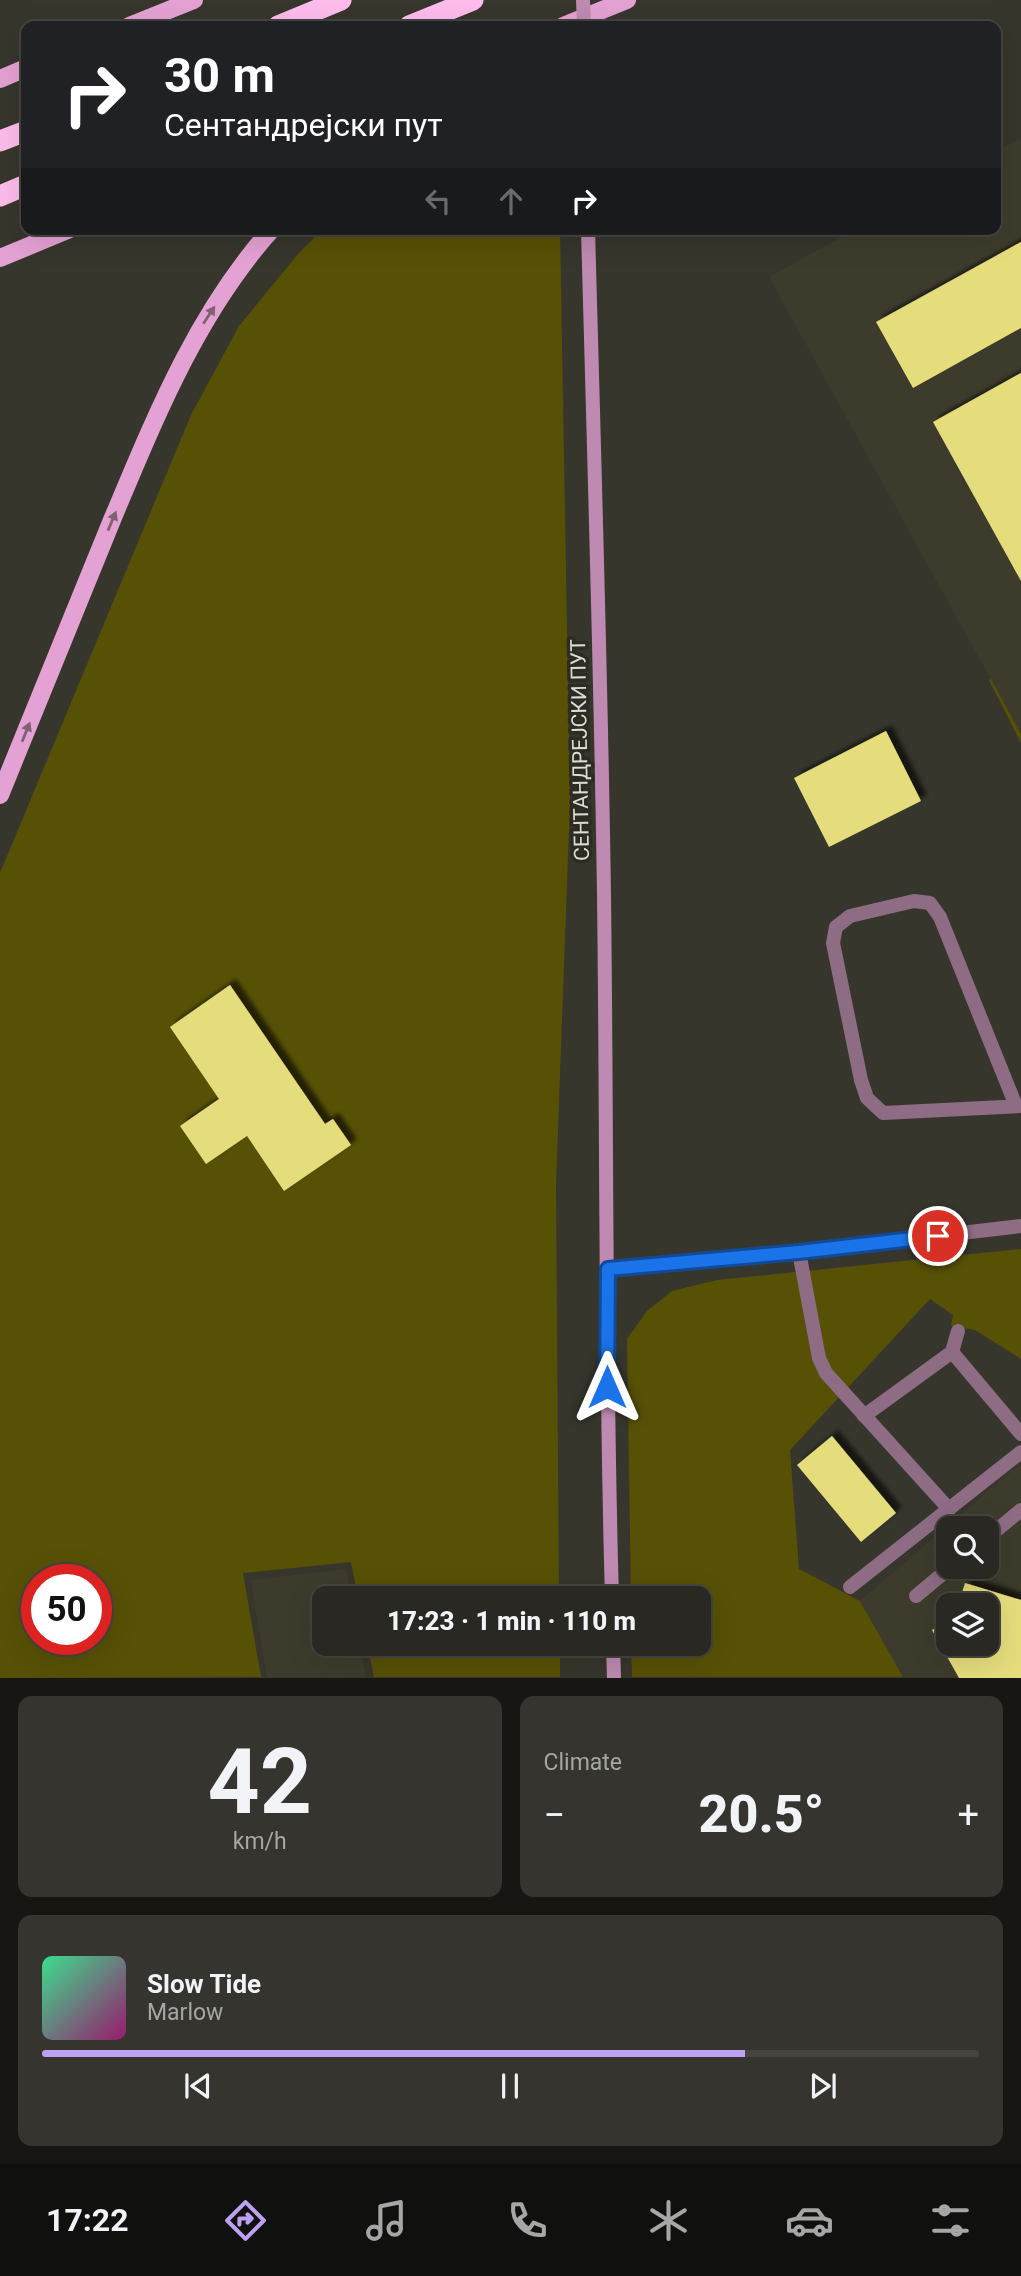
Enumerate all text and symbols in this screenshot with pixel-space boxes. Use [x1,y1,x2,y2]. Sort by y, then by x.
text: 30 m [164,47,275,104]
icon: right [49,49,140,140]
text: Сентандрејски пут [164,106,443,144]
icon: left [419,182,457,220]
icon: ahead [492,182,530,220]
icon: right [565,182,603,220]
one-way arrow [202,306,215,325]
one-way arrow [106,511,118,531]
street label: СЕНТАНДРЕЈСКИ ПУТ [566,638,594,861]
one-way arrow [20,721,31,742]
pin [908,1206,968,1266]
icon: arrive [919,1217,957,1255]
position arrow [570,1350,644,1424]
map controls [936,1516,999,1656]
button: search [936,1516,999,1579]
speed limit sign: 50 [21,1564,112,1655]
button: layers [936,1593,999,1656]
text: 17:23 · 1 min · 110 m [387,1606,636,1636]
text: 42 [208,1729,312,1835]
text: Climate [544,1749,622,1776]
text: 20.5° [698,1784,824,1845]
text: − [544,1793,565,1837]
text: + [957,1793,979,1837]
text: km/h [233,1828,287,1855]
text: Slow Tide [147,1969,261,1999]
text: Marlow [147,1999,223,2026]
icon: previous [179,2067,217,2105]
icon: pause [491,2067,529,2105]
icon: next [804,2067,842,2105]
icon: directions [221,2196,270,2245]
icon: music [362,2196,411,2245]
icon: phone [503,2196,552,2245]
icon: climate [644,2196,693,2245]
icon: car [785,2196,834,2245]
icon: filters [926,2196,975,2245]
text: 17:22 [46,2201,128,2239]

